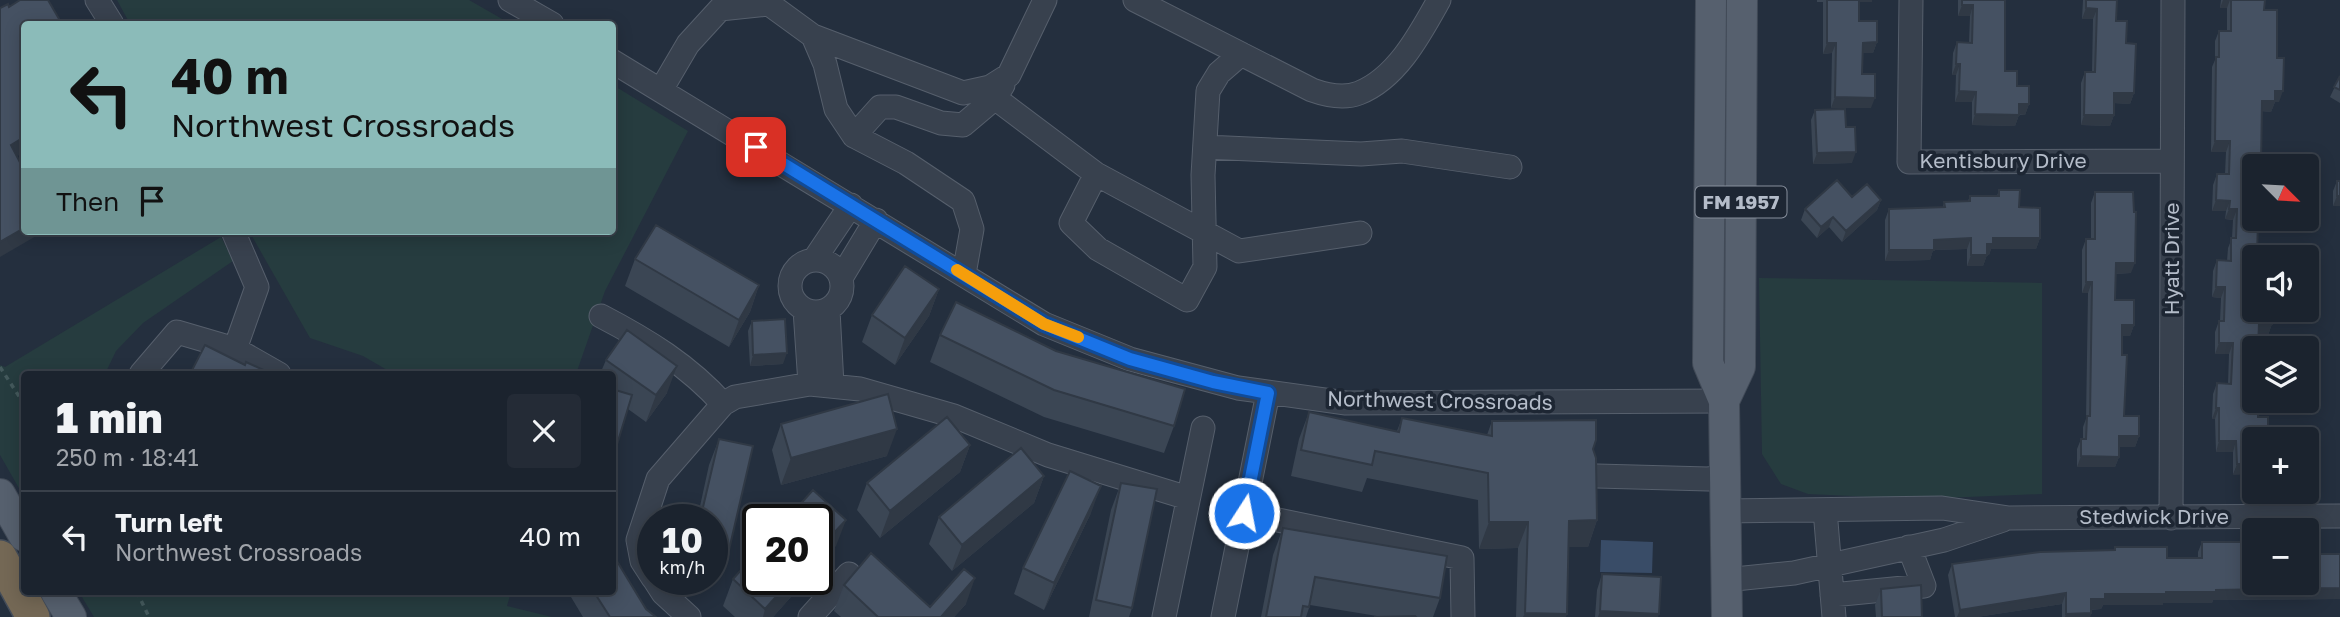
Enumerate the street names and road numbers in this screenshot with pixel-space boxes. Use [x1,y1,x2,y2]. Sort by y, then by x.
street label: Kentisbury Drive [1919,147,2087,173]
road number: FM 1957 [1696,186,1786,218]
street label: Hyatt Drive [2158,203,2184,315]
street label: Northwest Crossroads [1327,385,1553,415]
street label: Stedwick Drive [2079,503,2229,529]

